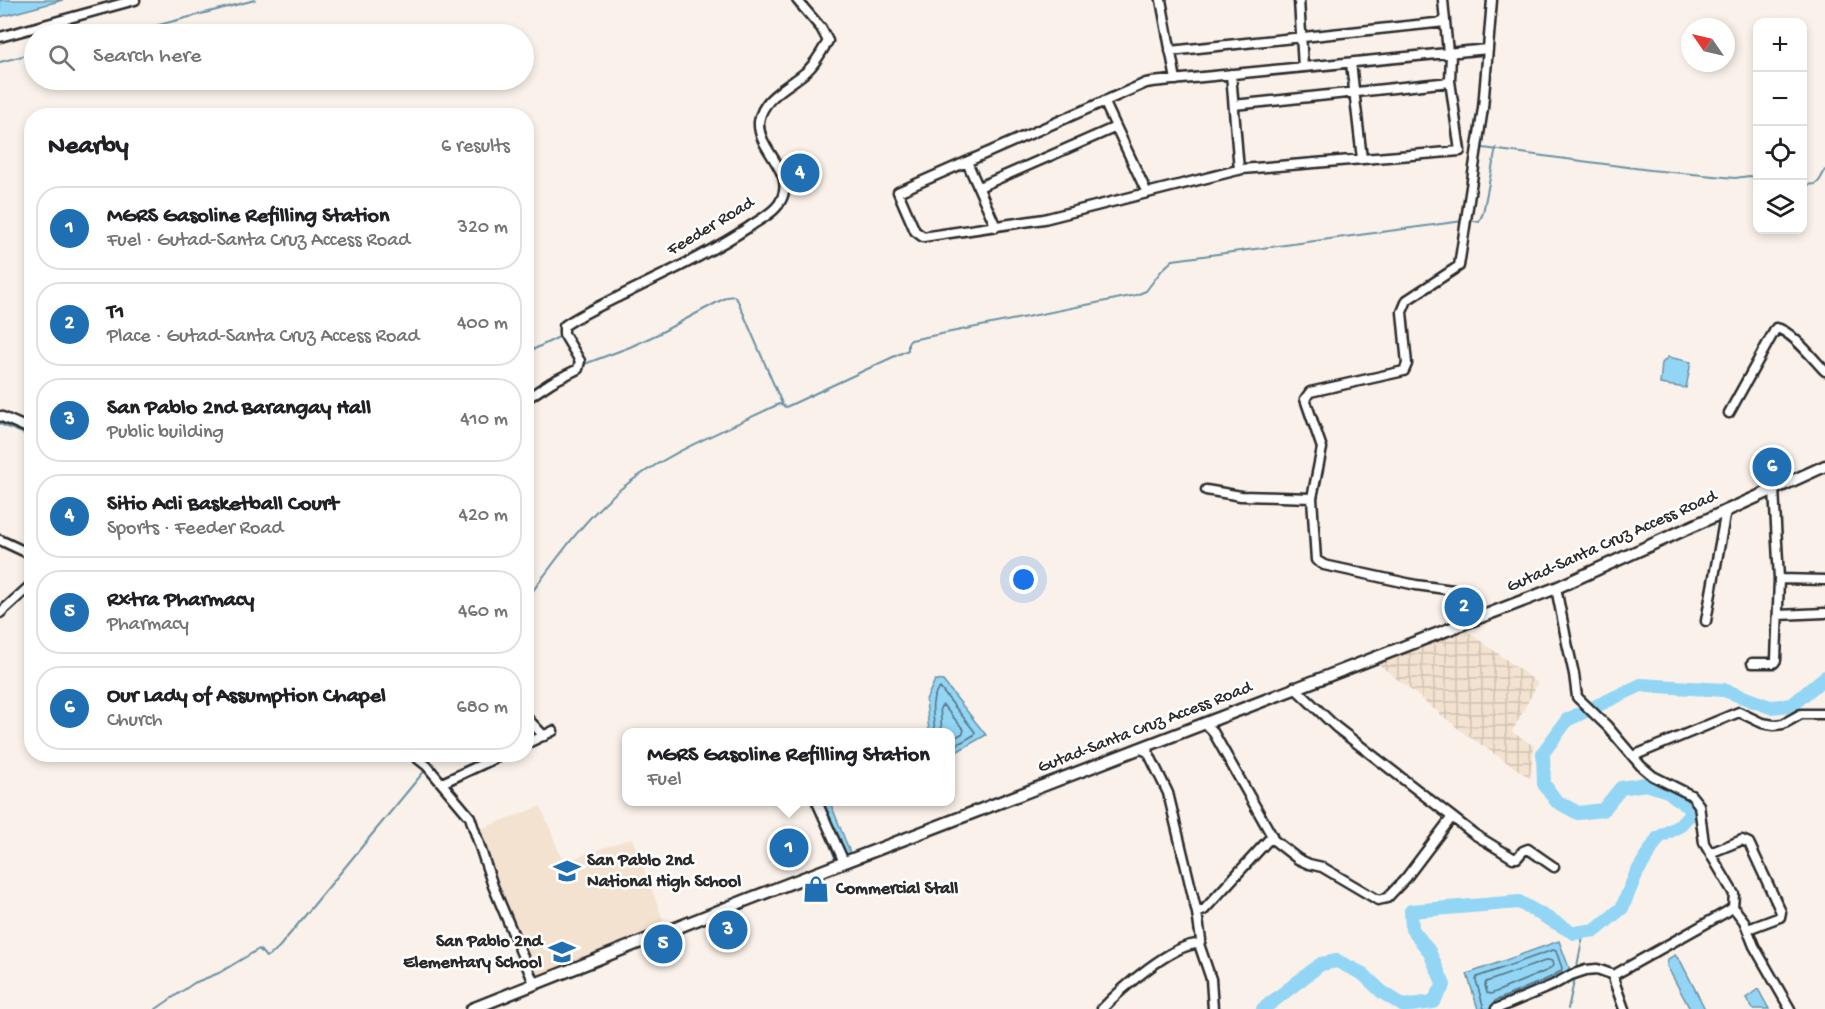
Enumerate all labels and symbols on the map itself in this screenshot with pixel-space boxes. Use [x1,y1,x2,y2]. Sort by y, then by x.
north arrow [1681,18,1735,72]
pin: 4 [780,150,820,195]
street label: Feeder Road [663,192,759,262]
pin: 6 [1752,444,1792,490]
street label: Gutad-Santa Cruz Access Road [1504,486,1722,598]
your location [1009,565,1038,594]
pin: 2 [1444,584,1484,630]
street label: Gutad-Santa Cruz Access Road [1035,677,1256,779]
pin: 1 [770,826,808,870]
place label: San Pablo 2nd National High School [587,851,741,893]
school or university icon: San Pablo 2nd National High School [552,856,582,886]
shop icon: Commercial Stall [801,874,831,904]
place label: Commercial Stall [835,879,958,900]
pin: 3 [708,908,748,952]
pin: 5 [644,922,682,966]
place label: San Pablo 2nd Elementary School [403,932,544,974]
school or university icon: San Pablo 2nd Elementary School [547,937,577,967]

